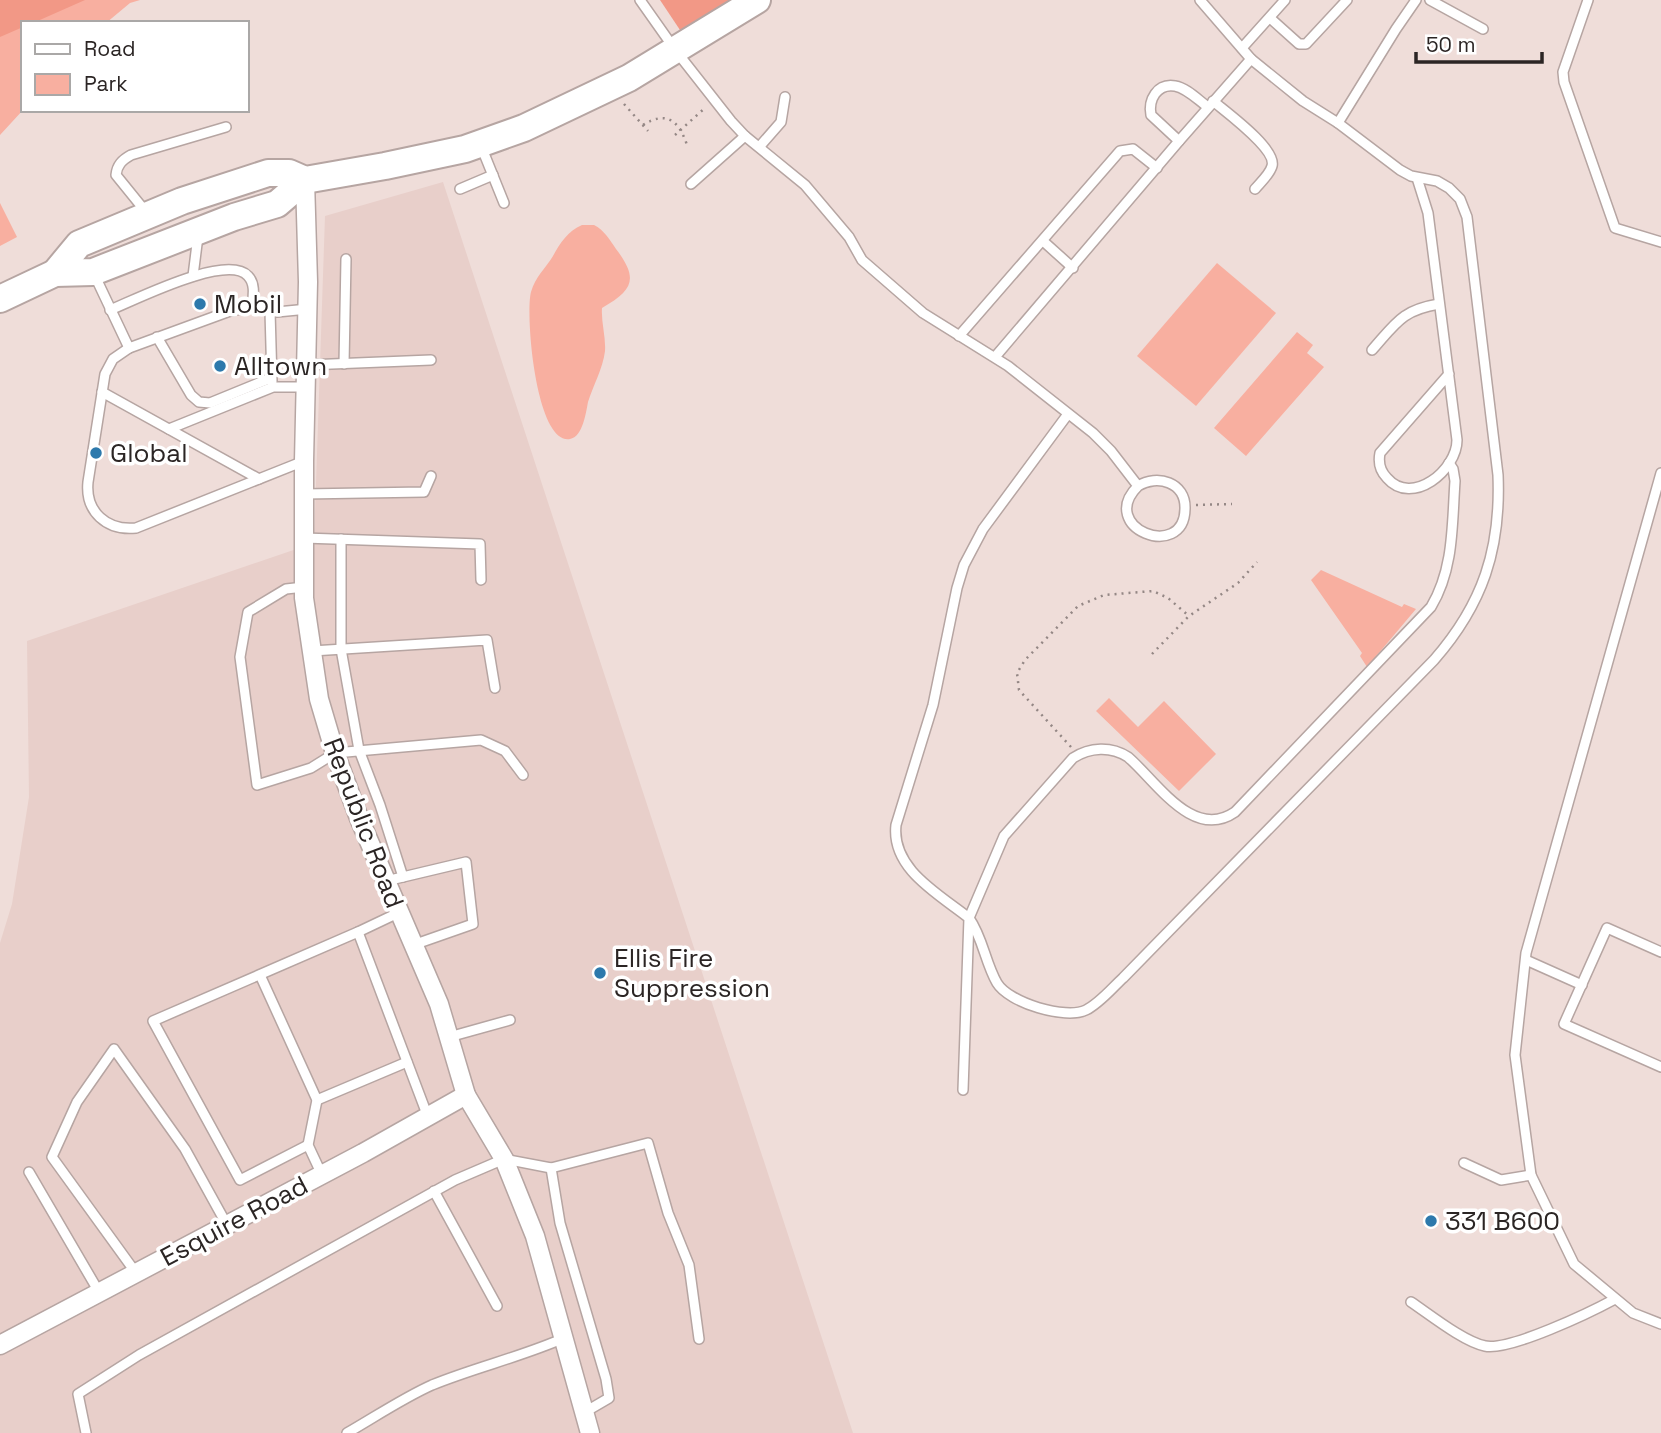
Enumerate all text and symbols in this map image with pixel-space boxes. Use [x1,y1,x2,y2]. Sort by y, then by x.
legend [21,21,248,112]
scale bar [1416,21,1542,65]
text: 50 m [1426,31,1476,58]
text: Road [84,35,136,62]
text: Park [84,70,128,97]
place label: Mobil [214,287,282,321]
marker: Mobil [192,296,208,312]
place label: Alltown [234,349,327,383]
marker: Alltown [212,358,228,374]
place label: Global [110,436,188,470]
marker: Global [88,445,104,461]
street label: Republic Road [316,733,412,913]
place label: Ellis Fire Suppression [614,941,770,1005]
marker: Ellis Fire Suppression [592,965,608,981]
street label: Esquire Road [154,1168,314,1274]
place label: 331 B600 [1445,1204,1560,1238]
marker: 331 B600 [1423,1213,1439,1229]

